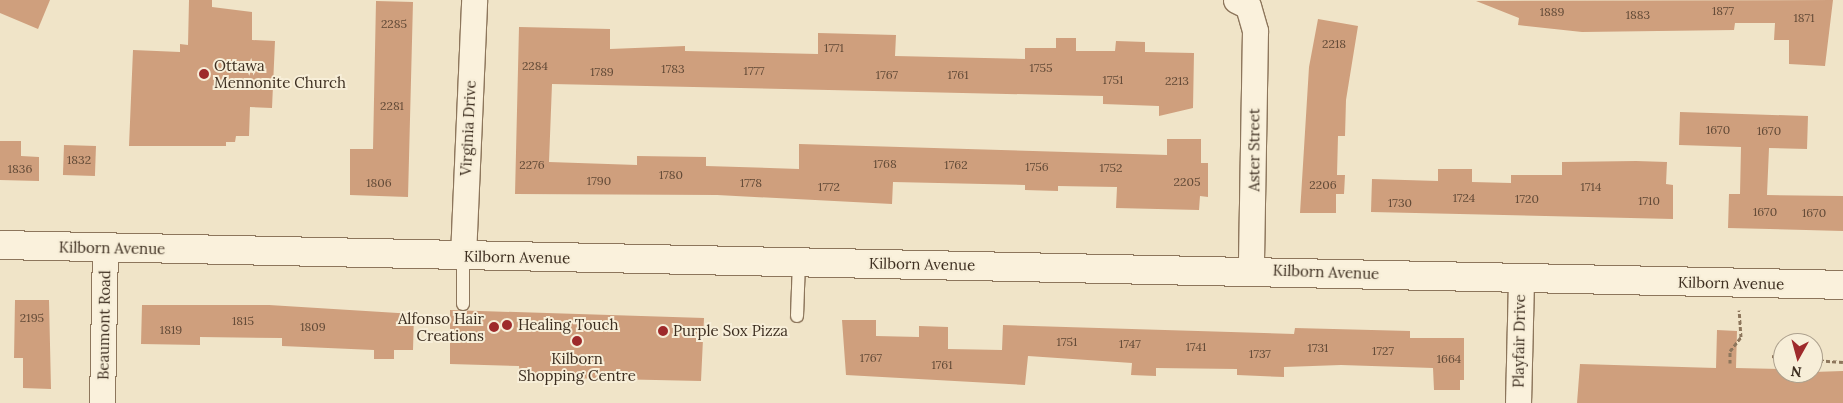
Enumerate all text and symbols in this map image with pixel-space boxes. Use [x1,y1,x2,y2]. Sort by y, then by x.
house number: 1877 [1712,4,1734,18]
house number: 1889 [1540,5,1564,19]
house number: 1883 [1626,8,1650,22]
house number: 1871 [1793,11,1815,25]
house number: 2285 [381,17,407,31]
house number: 2218 [1322,37,1346,51]
house number: 1771 [824,41,844,55]
place label: Ottawa Mennonite Church [214,56,346,91]
house number: 2284 [522,59,548,73]
house number: 1755 [1030,61,1052,75]
house number: 1783 [661,62,685,76]
house number: 1777 [744,64,764,78]
house number: 1789 [590,65,614,79]
marker: Ottawa Mennonite Church [198,68,210,80]
house number: 1767 [876,68,898,82]
house number: 1761 [947,68,969,82]
house number: 1751 [1103,73,1123,87]
house number: 2213 [1165,74,1189,88]
street label: Virginia Drive [457,80,479,176]
house number: 2281 [380,99,404,113]
street label: Aster Street [1245,108,1263,192]
house number: 1670 [1706,123,1730,137]
house number: 1670 [1757,124,1781,138]
house number: 1832 [67,153,91,167]
house number: 1768 [873,157,897,171]
house number: 2276 [519,158,545,172]
house number: 1762 [944,158,968,172]
house number: 1756 [1025,160,1049,174]
house number: 1752 [1100,161,1122,175]
house number: 1836 [8,162,32,176]
house number: 1780 [659,168,683,182]
house number: 1790 [587,174,611,188]
house number: 2205 [1174,175,1200,189]
house number: 1806 [366,176,392,190]
house number: 1778 [740,176,762,190]
house number: 2206 [1309,178,1337,192]
house number: 1772 [818,180,840,194]
house number: 1714 [1581,180,1601,194]
house number: 1724 [1453,191,1475,205]
house number: 1720 [1515,192,1539,206]
house number: 1710 [1638,194,1660,208]
house number: 1730 [1388,196,1412,210]
house number: 1670 [1753,205,1777,219]
house number: 1670 [1802,206,1826,220]
street label: Kilborn Avenue [59,238,165,258]
street label: Kilborn Avenue [464,247,570,267]
street label: Kilborn Avenue [869,254,975,274]
street label: Kilborn Avenue [1272,261,1380,283]
street label: Beaumont Road [94,270,114,380]
street label: Kilborn Avenue [1678,273,1784,293]
street label: Playfair Drive [1509,294,1529,388]
place label: Alfonso Hair Creations [398,309,484,344]
house number: 2195 [20,311,44,325]
house number: 1815 [232,314,254,328]
place label: Healing Touch [518,316,618,334]
marker: Healing Touch [500,318,514,332]
house number: 1809 [300,320,326,334]
marker: Alfonso Hair Creations [488,321,500,333]
place label: Purple Sox Pizza [673,322,788,340]
house number: 1819 [160,323,182,337]
marker: Purple Sox Pizza [657,325,669,337]
north arrow [1773,333,1823,383]
marker: Kilborn Shopping Centre [571,335,583,347]
house number: 1751 [1057,335,1077,349]
house number: 1747 [1119,337,1141,351]
house number: 1741 [1186,340,1206,354]
house number: 1731 [1308,341,1328,355]
house number: 1727 [1372,344,1394,358]
house number: 1737 [1249,347,1271,361]
place label: Kilborn Shopping Centre [518,349,636,384]
house number: 1767 [860,351,882,365]
house number: 1664 [1437,352,1461,366]
house number: 1761 [931,358,953,372]
text: N [1790,362,1803,381]

